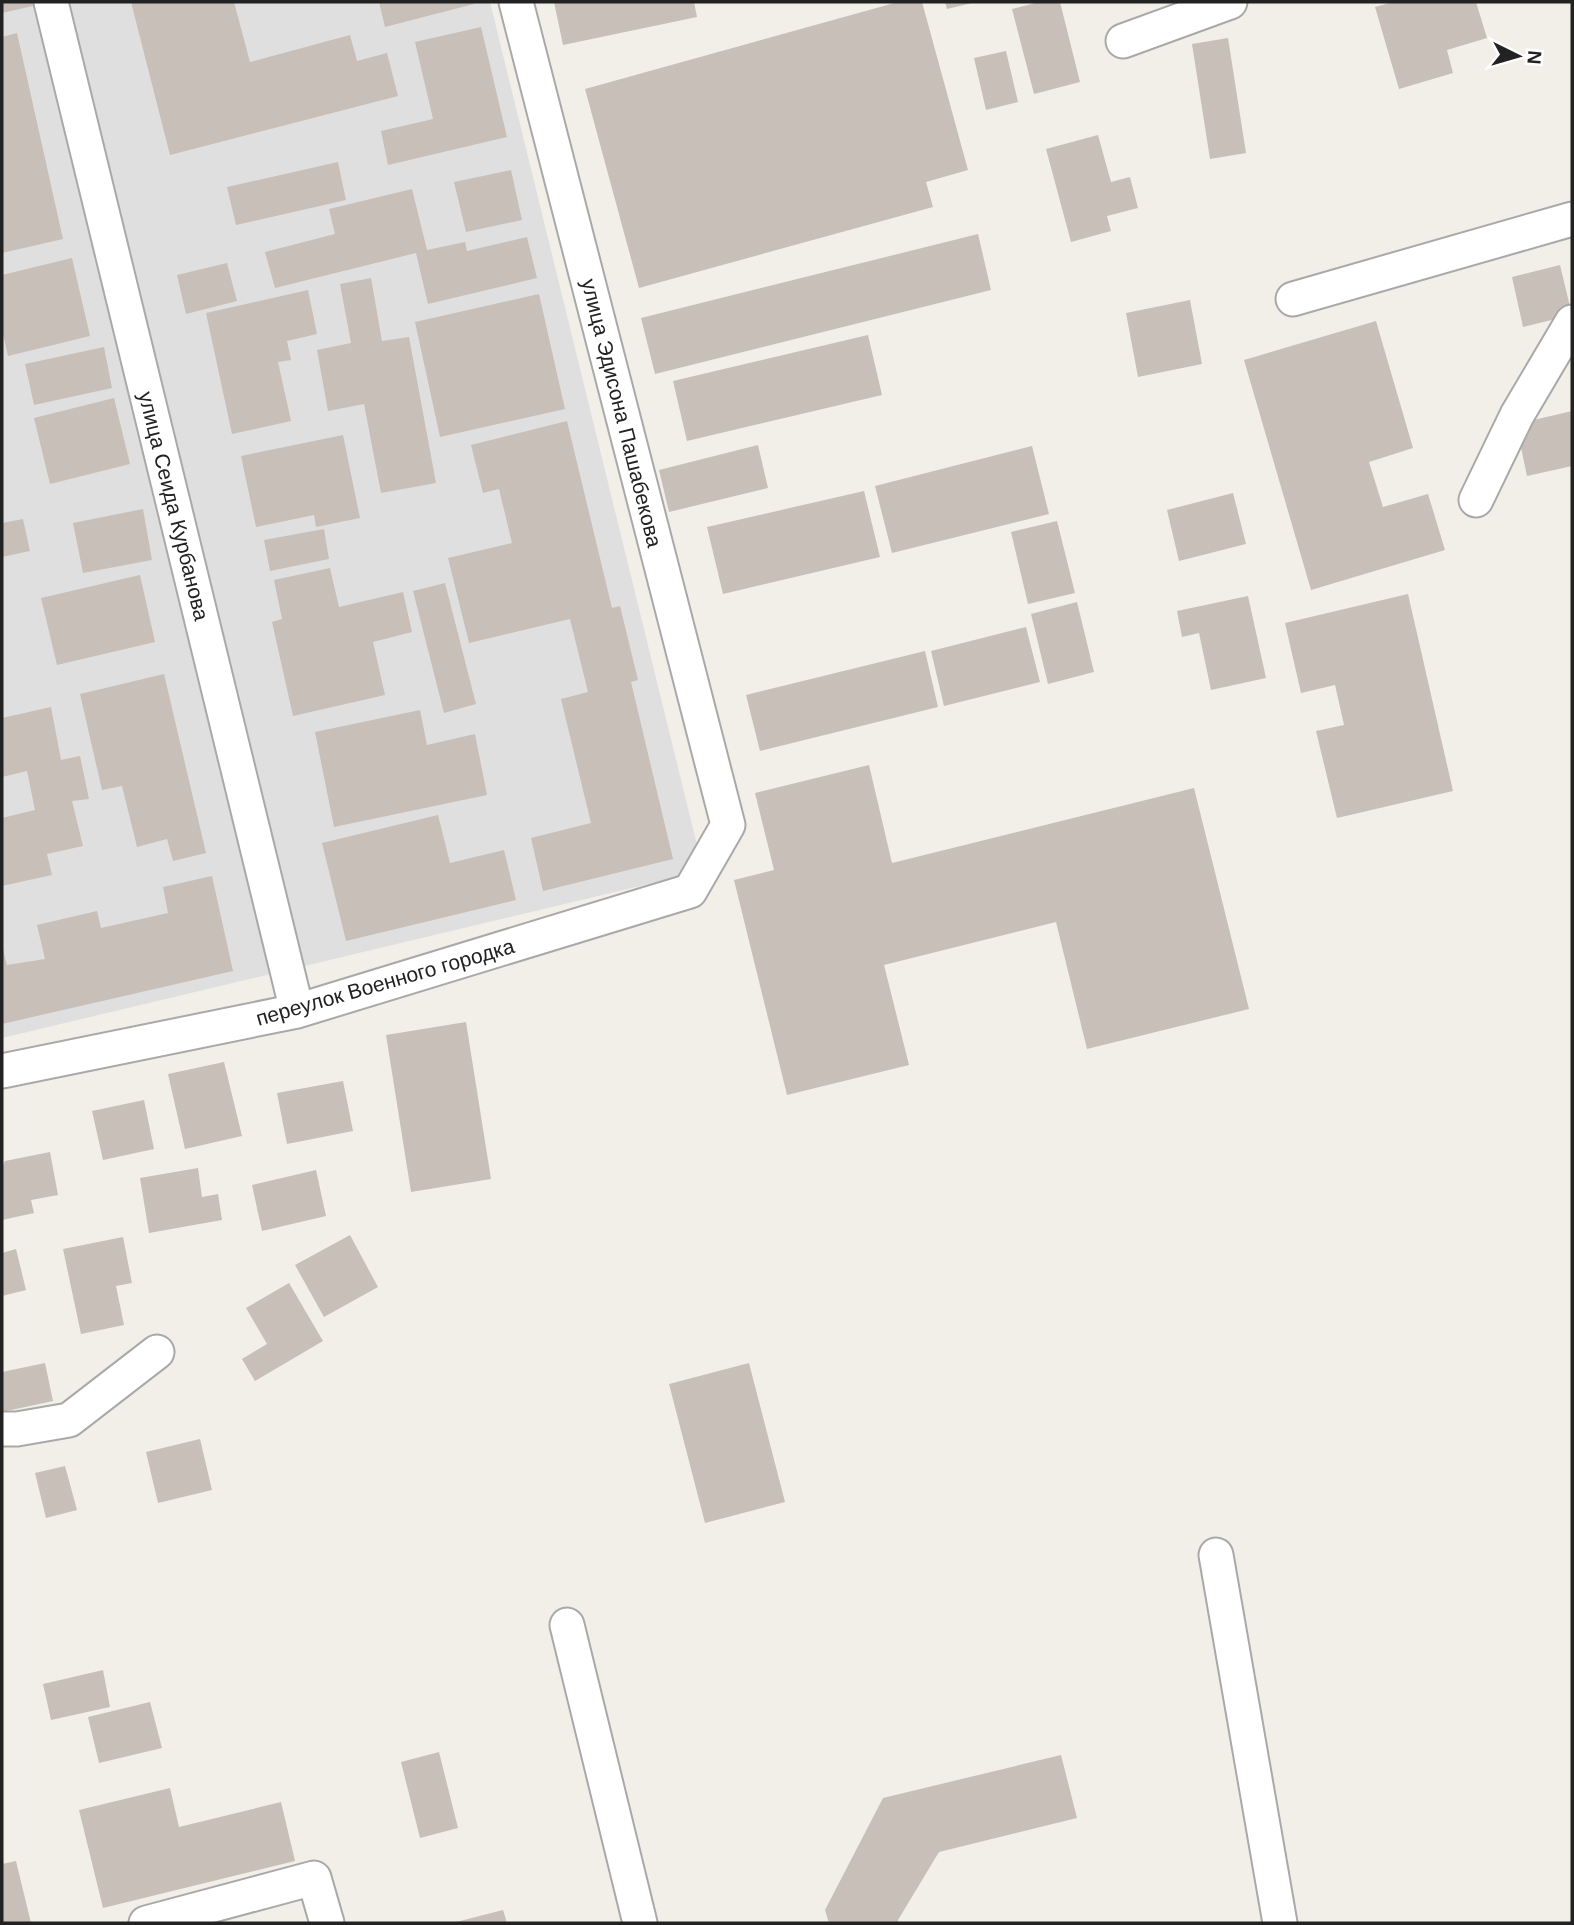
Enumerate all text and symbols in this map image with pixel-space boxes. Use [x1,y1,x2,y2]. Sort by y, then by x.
north arrow [1483,21,1553,91]
text: N [1523,50,1545,65]
street label: улица Эдисона Пашабекова [577,276,667,550]
street label: улица Сеида Курбанова [134,389,214,623]
street label: переулок Военного городка [253,934,517,1030]

